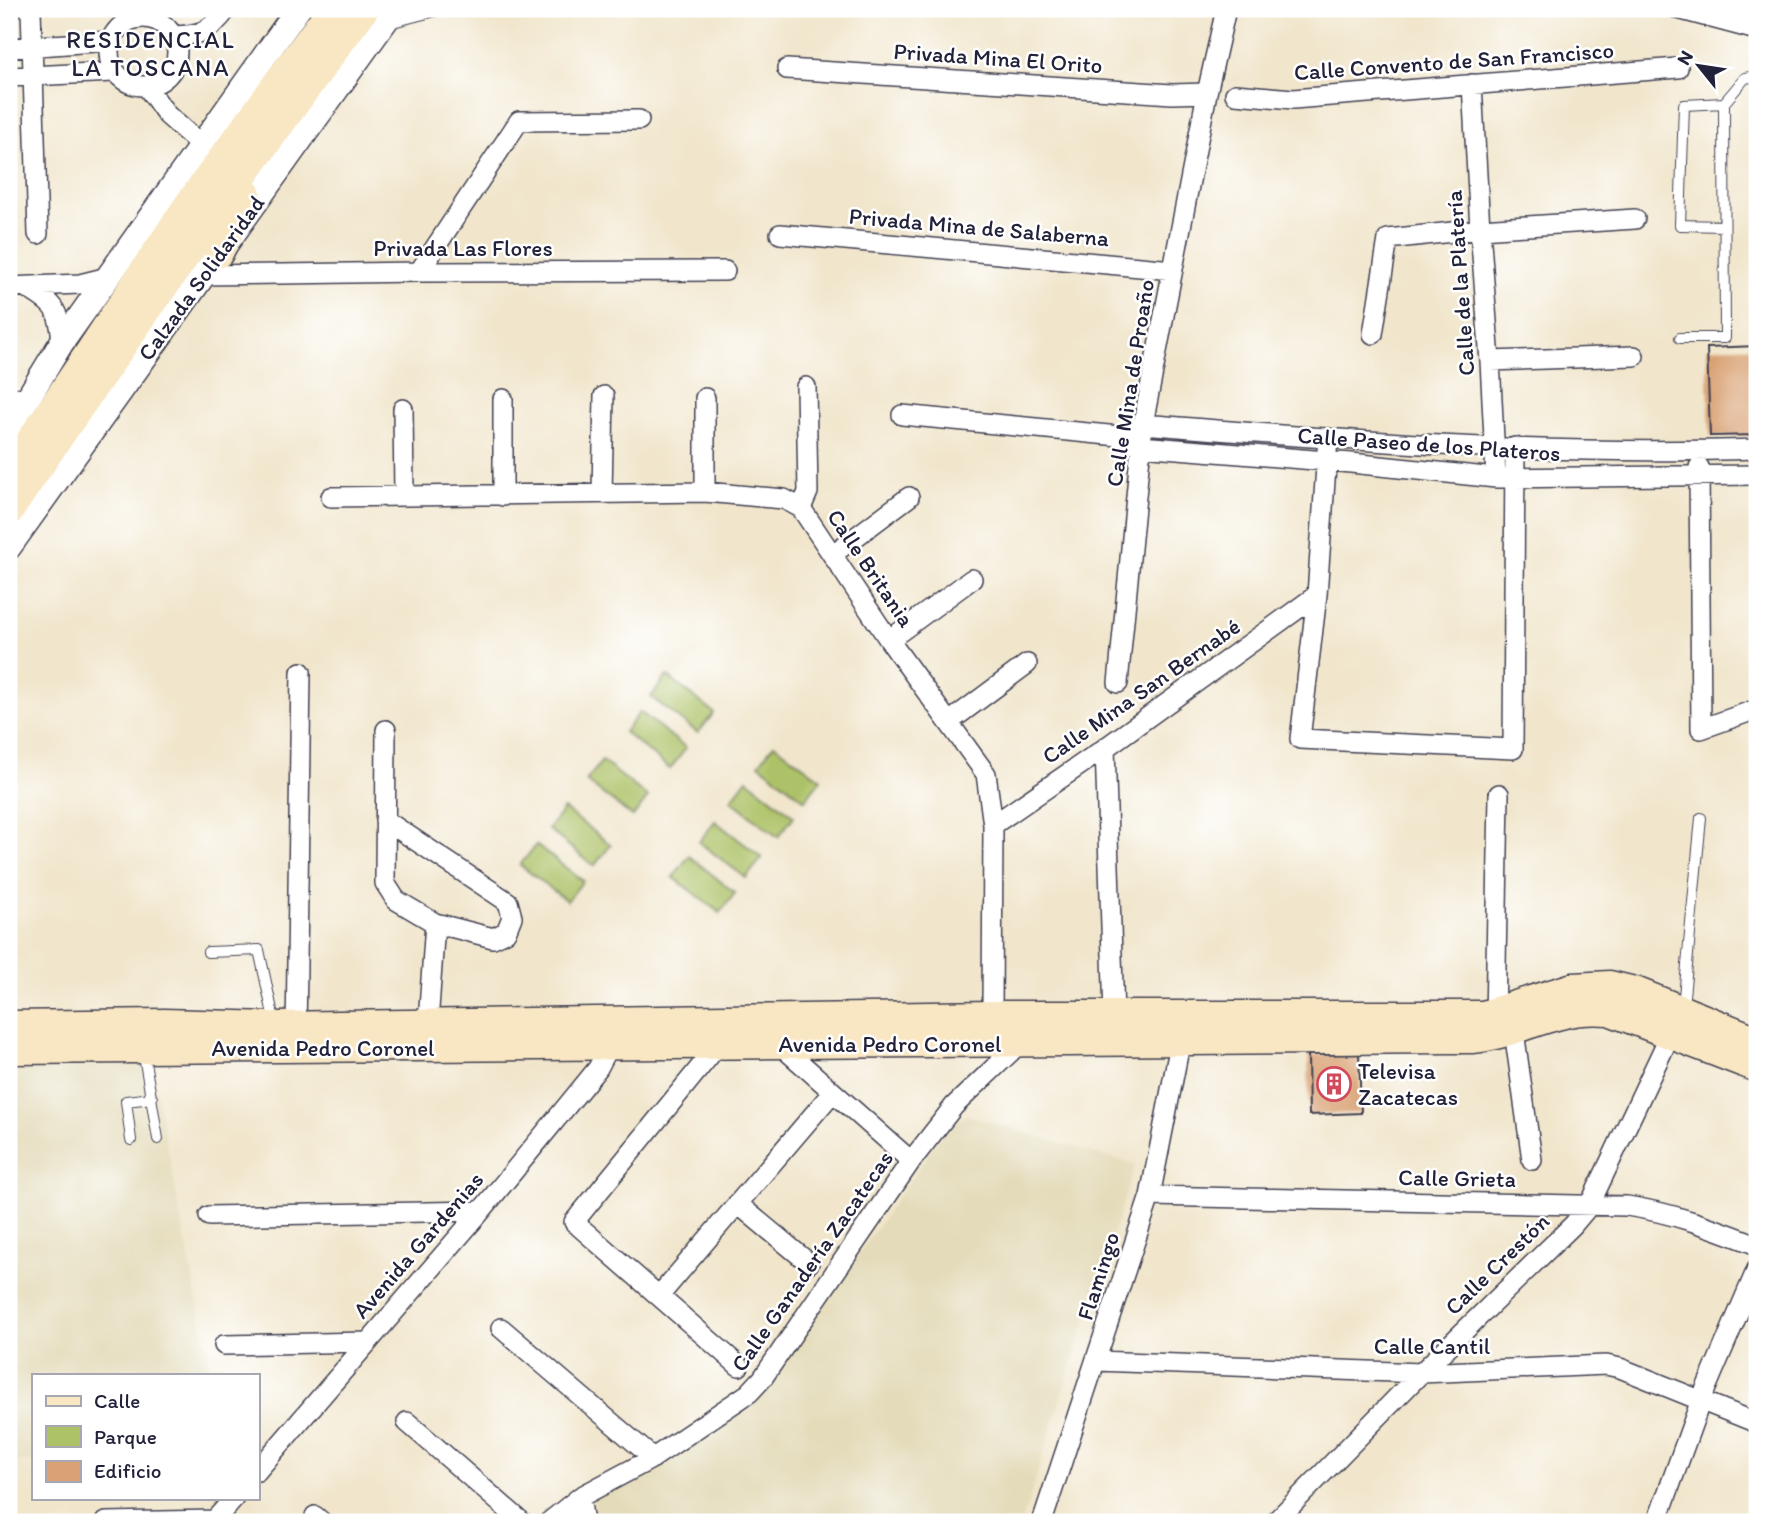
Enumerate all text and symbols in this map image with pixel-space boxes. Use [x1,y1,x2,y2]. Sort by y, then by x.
district label: RESIDENCIAL LA TOSCANA [66,25,236,82]
north arrow [1664,32,1734,102]
street label: Calle Convento de San Francisco [1293,36,1615,86]
street label: Privada Mina El Orito [893,37,1103,79]
text: N [1672,46,1698,69]
street label: Calle de la Platería [1440,189,1480,377]
street label: Calzada Solidaridad [132,190,270,366]
street label: Privada Mina de Salaberna [848,202,1110,252]
street label: Privada Las Flores [373,234,553,262]
street label: Calle Mina de Proaño [1100,277,1160,489]
street label: Calle Paseo de los Plateros [1296,421,1562,467]
street label: Calle Britania [821,504,921,632]
street label: Calle Mina San Bernabé [1037,612,1245,770]
street label: Avenida Pedro Coronel [778,1030,1002,1058]
street label: Avenida Pedro Coronel [211,1034,435,1062]
place label: Televisa Zacatecas [1358,1057,1458,1111]
building icon: Televisa Zacatecas [1315,1065,1353,1103]
street label: Calle Ganadería Zacatecas [725,1145,899,1377]
street label: Calle Grieta [1398,1163,1516,1193]
street label: Avenida Gardenias [347,1166,489,1324]
street label: Calle Crestón [1439,1207,1555,1321]
street label: Flamingo [1071,1228,1125,1324]
street label: Calle Cantil [1374,1332,1491,1360]
legend [32,1374,259,1500]
text: Calle [94,1388,140,1413]
text: Parque [94,1424,157,1449]
text: Edificio [94,1458,162,1483]

